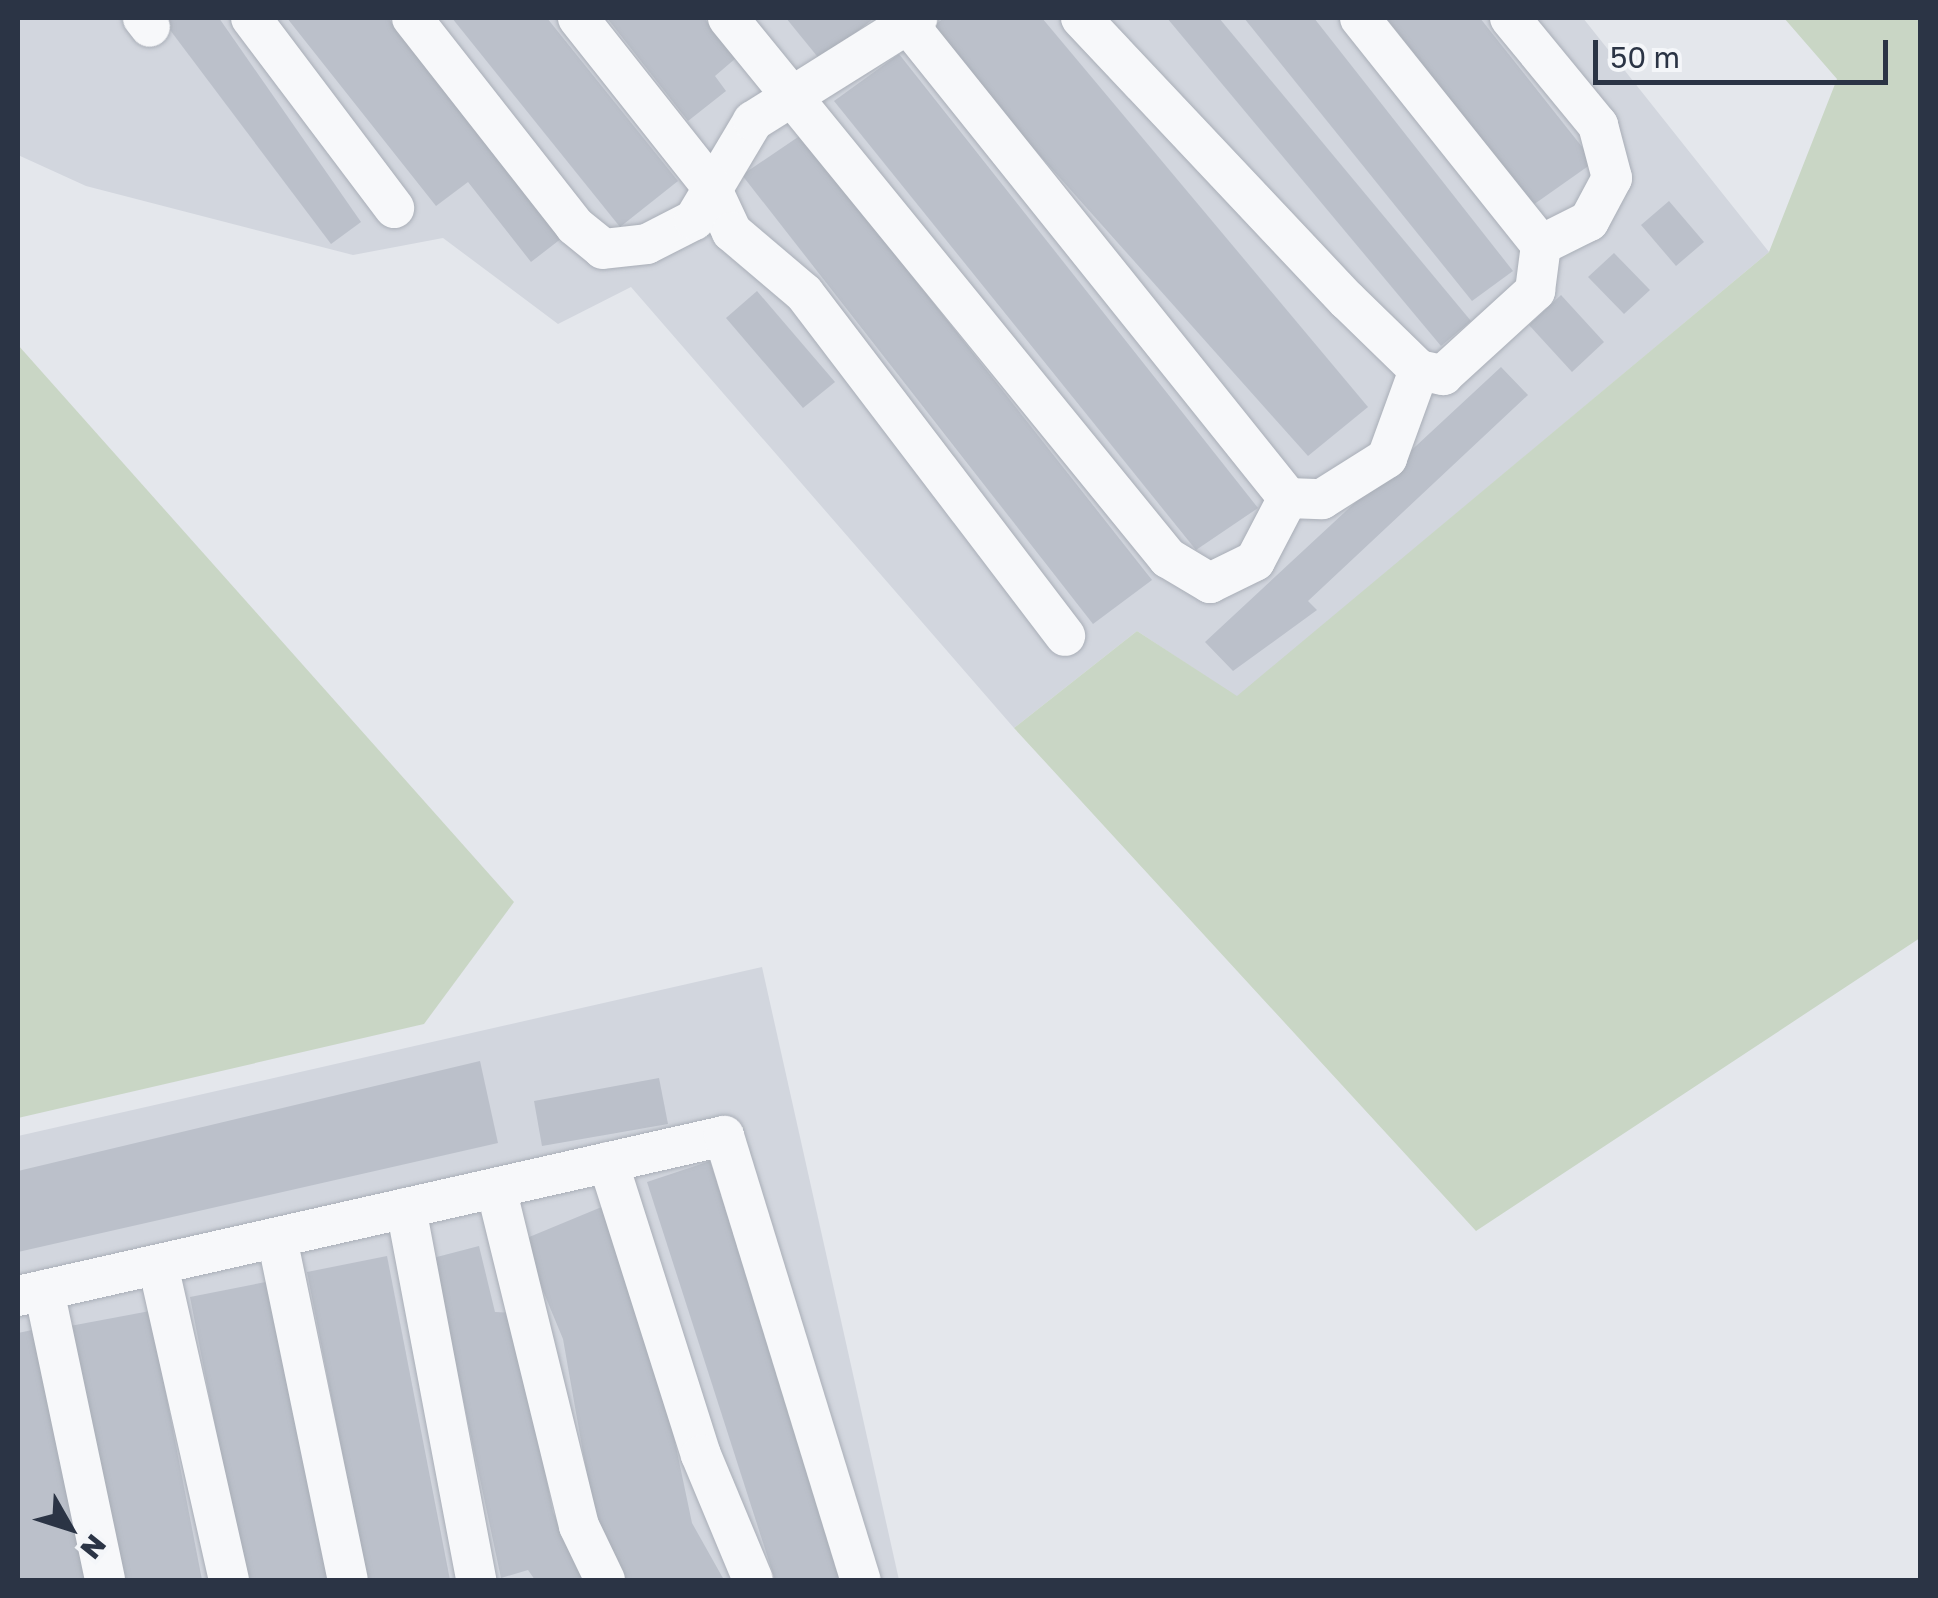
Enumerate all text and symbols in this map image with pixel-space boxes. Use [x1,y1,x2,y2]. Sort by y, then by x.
scale bar [1598,20,1893,82]
text: 50 m [1610,39,1680,75]
north arrow [20,1478,120,1578]
text: N [74,1529,113,1566]

